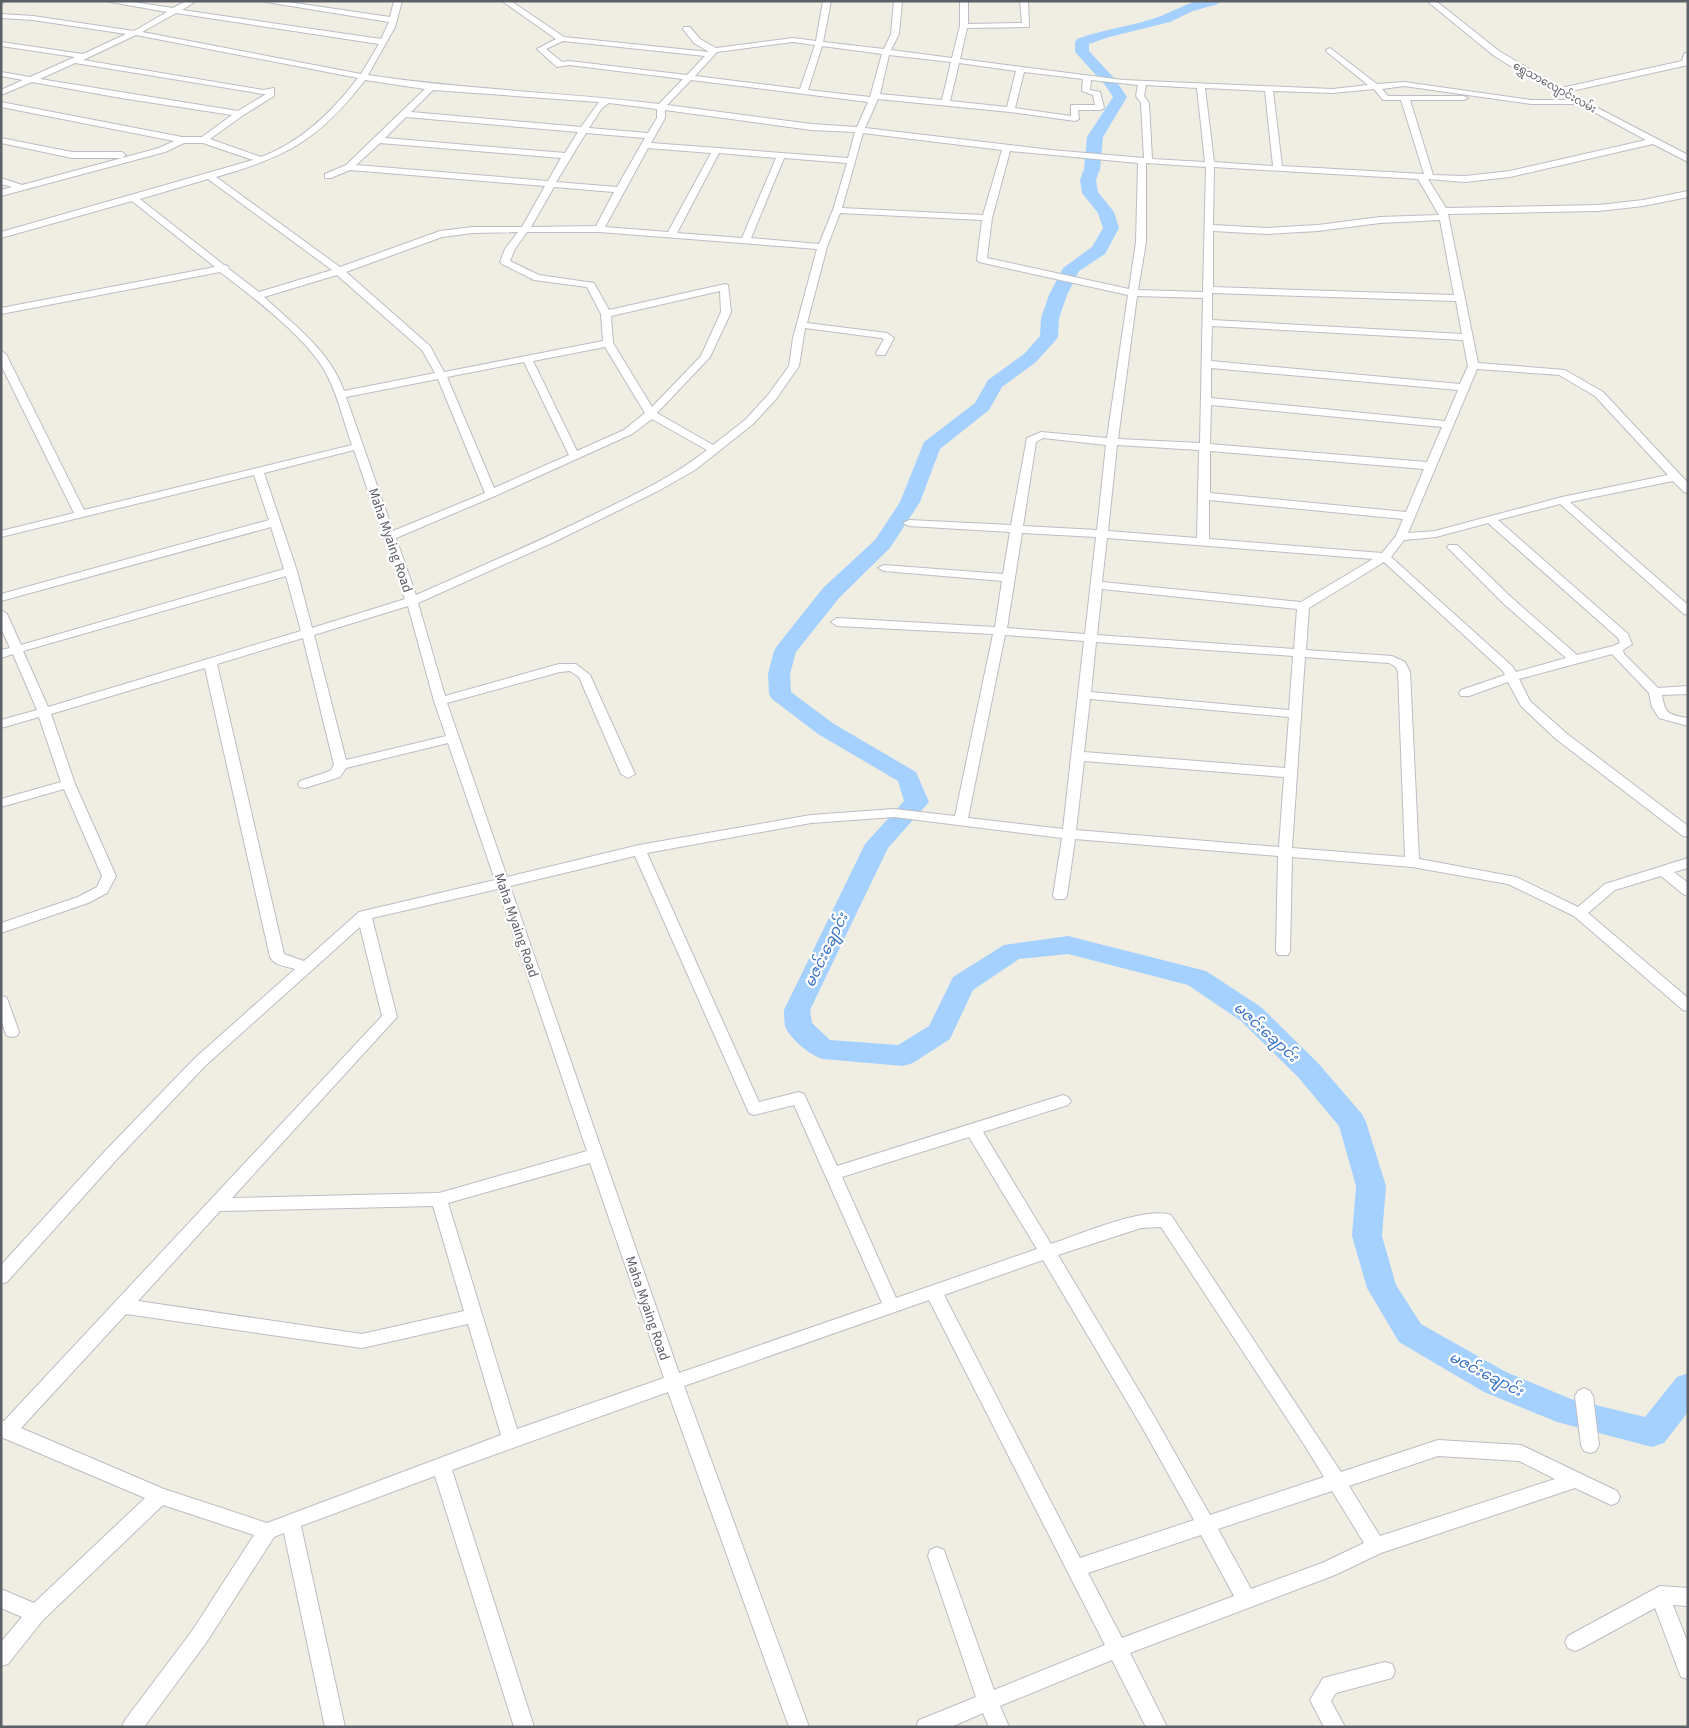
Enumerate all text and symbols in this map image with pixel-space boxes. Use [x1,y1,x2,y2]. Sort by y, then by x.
street label: ရွှေသာလျောင်းလမ်း [1510,58,1599,118]
street label: Maha Myaing Road [363,485,417,595]
street label: Maha Myaing Road [489,870,543,980]
water label: မဇင်းချောင်း [798,908,855,991]
water label: မဇင်းချောင်း [1228,997,1304,1068]
street label: Maha Myaing Road [620,1253,674,1363]
water label: မဇင်းချောင်း [1445,1346,1528,1403]

